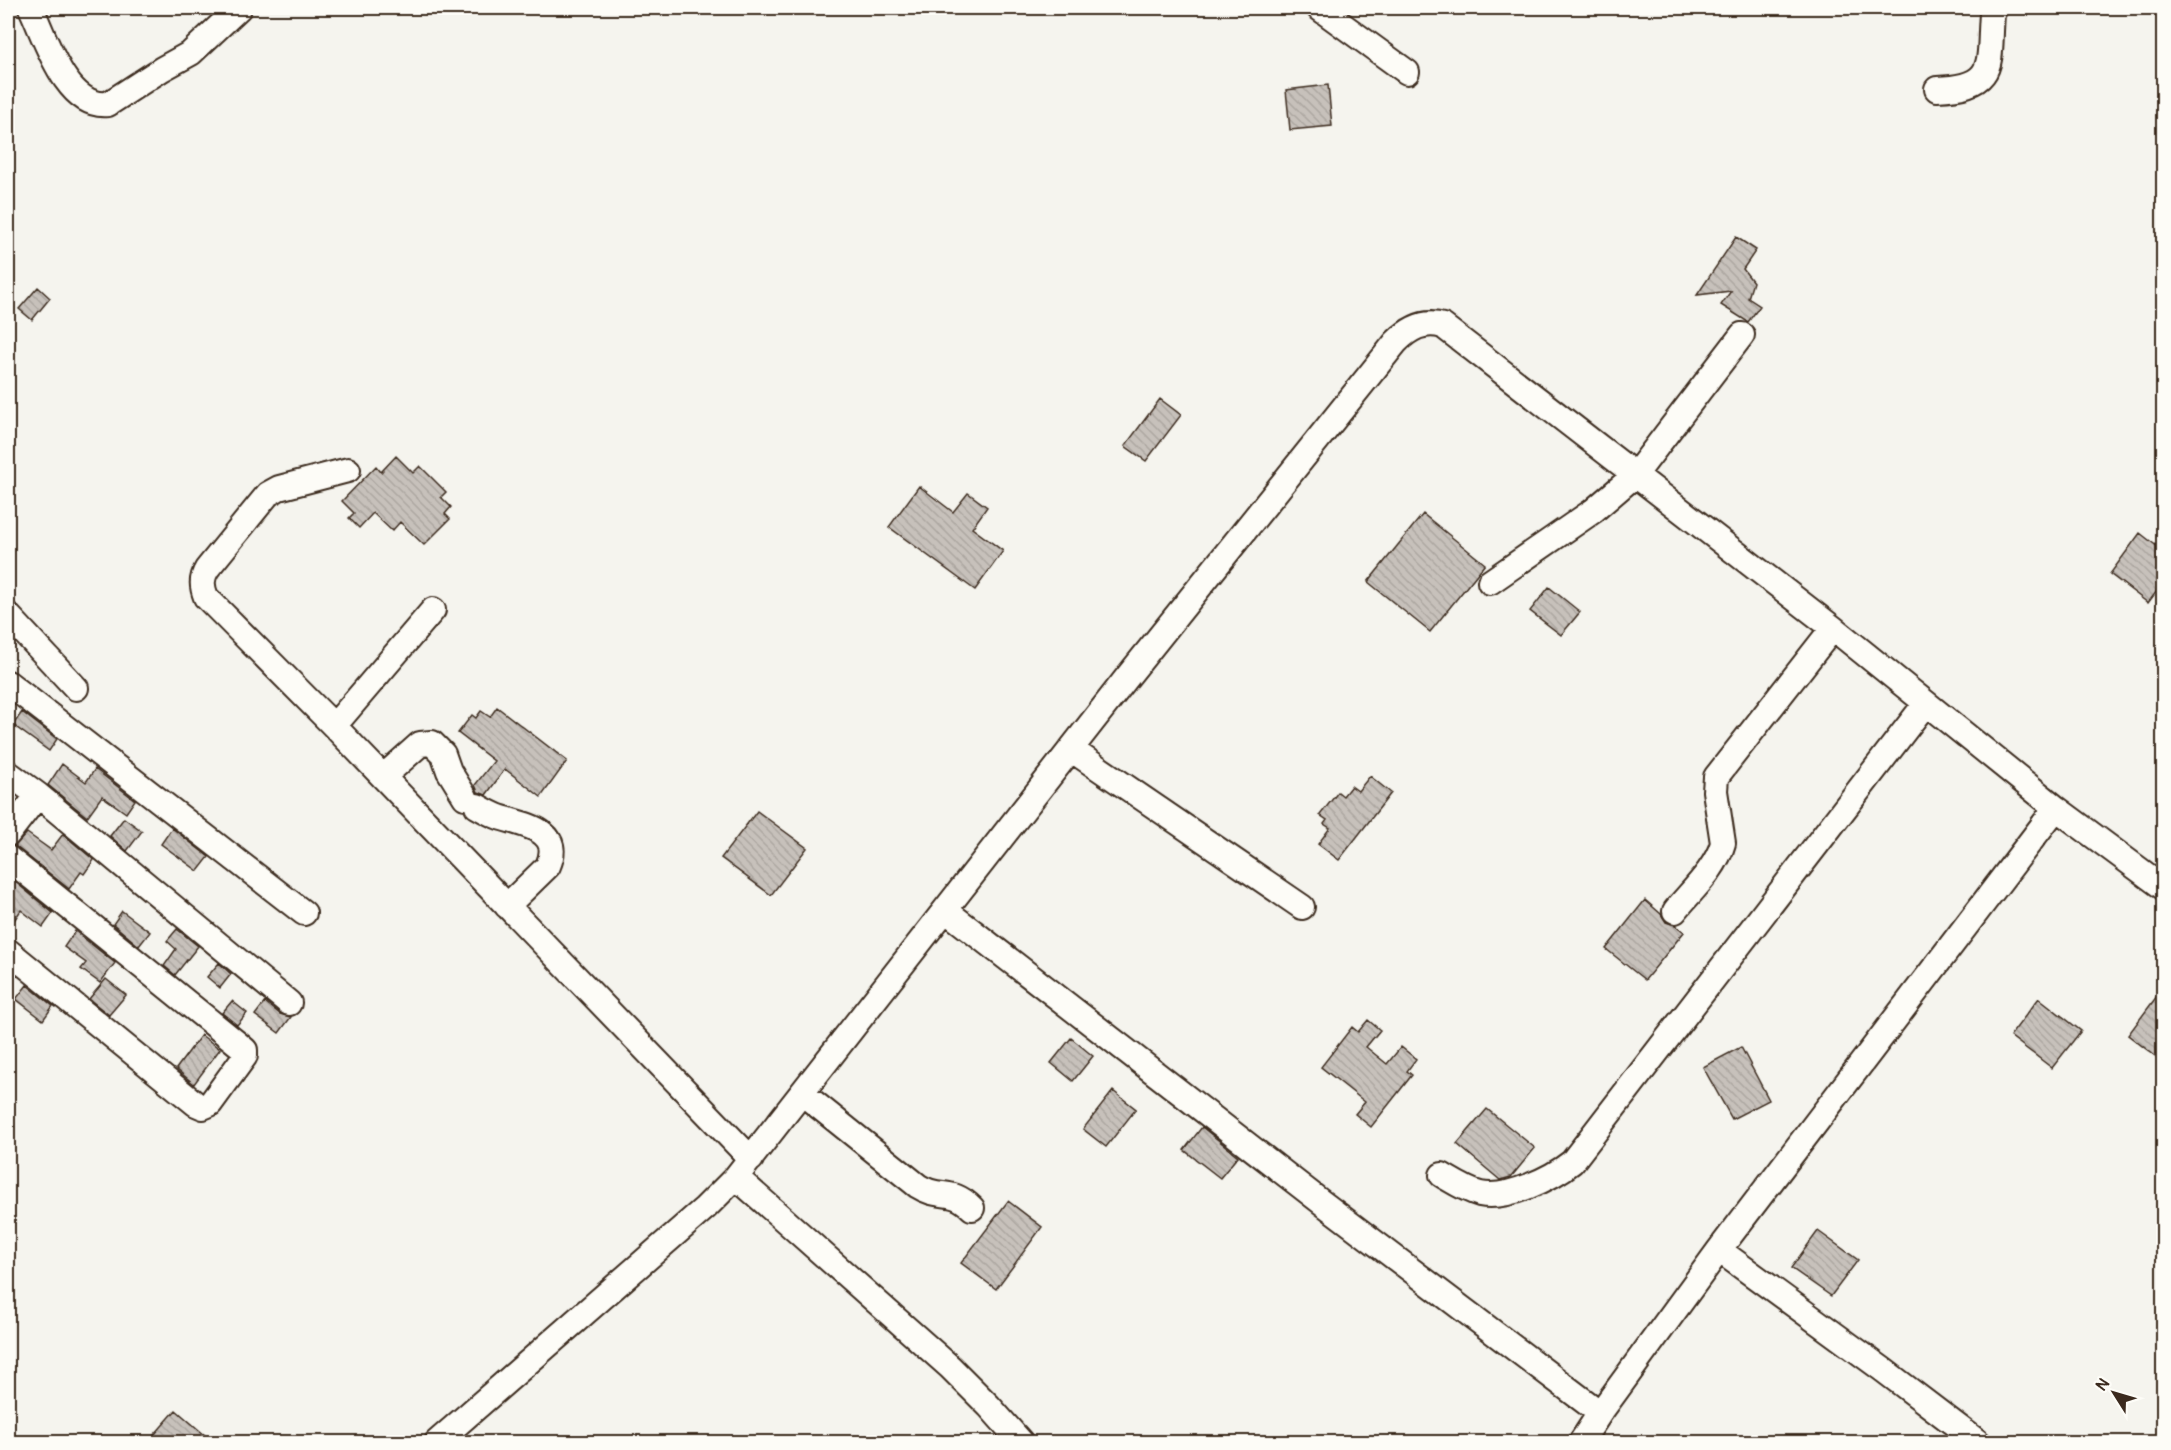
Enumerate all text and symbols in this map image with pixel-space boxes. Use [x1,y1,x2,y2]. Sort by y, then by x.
north arrow [2084,1363,2144,1423]
text: N [2092,1374,2114,1395]

